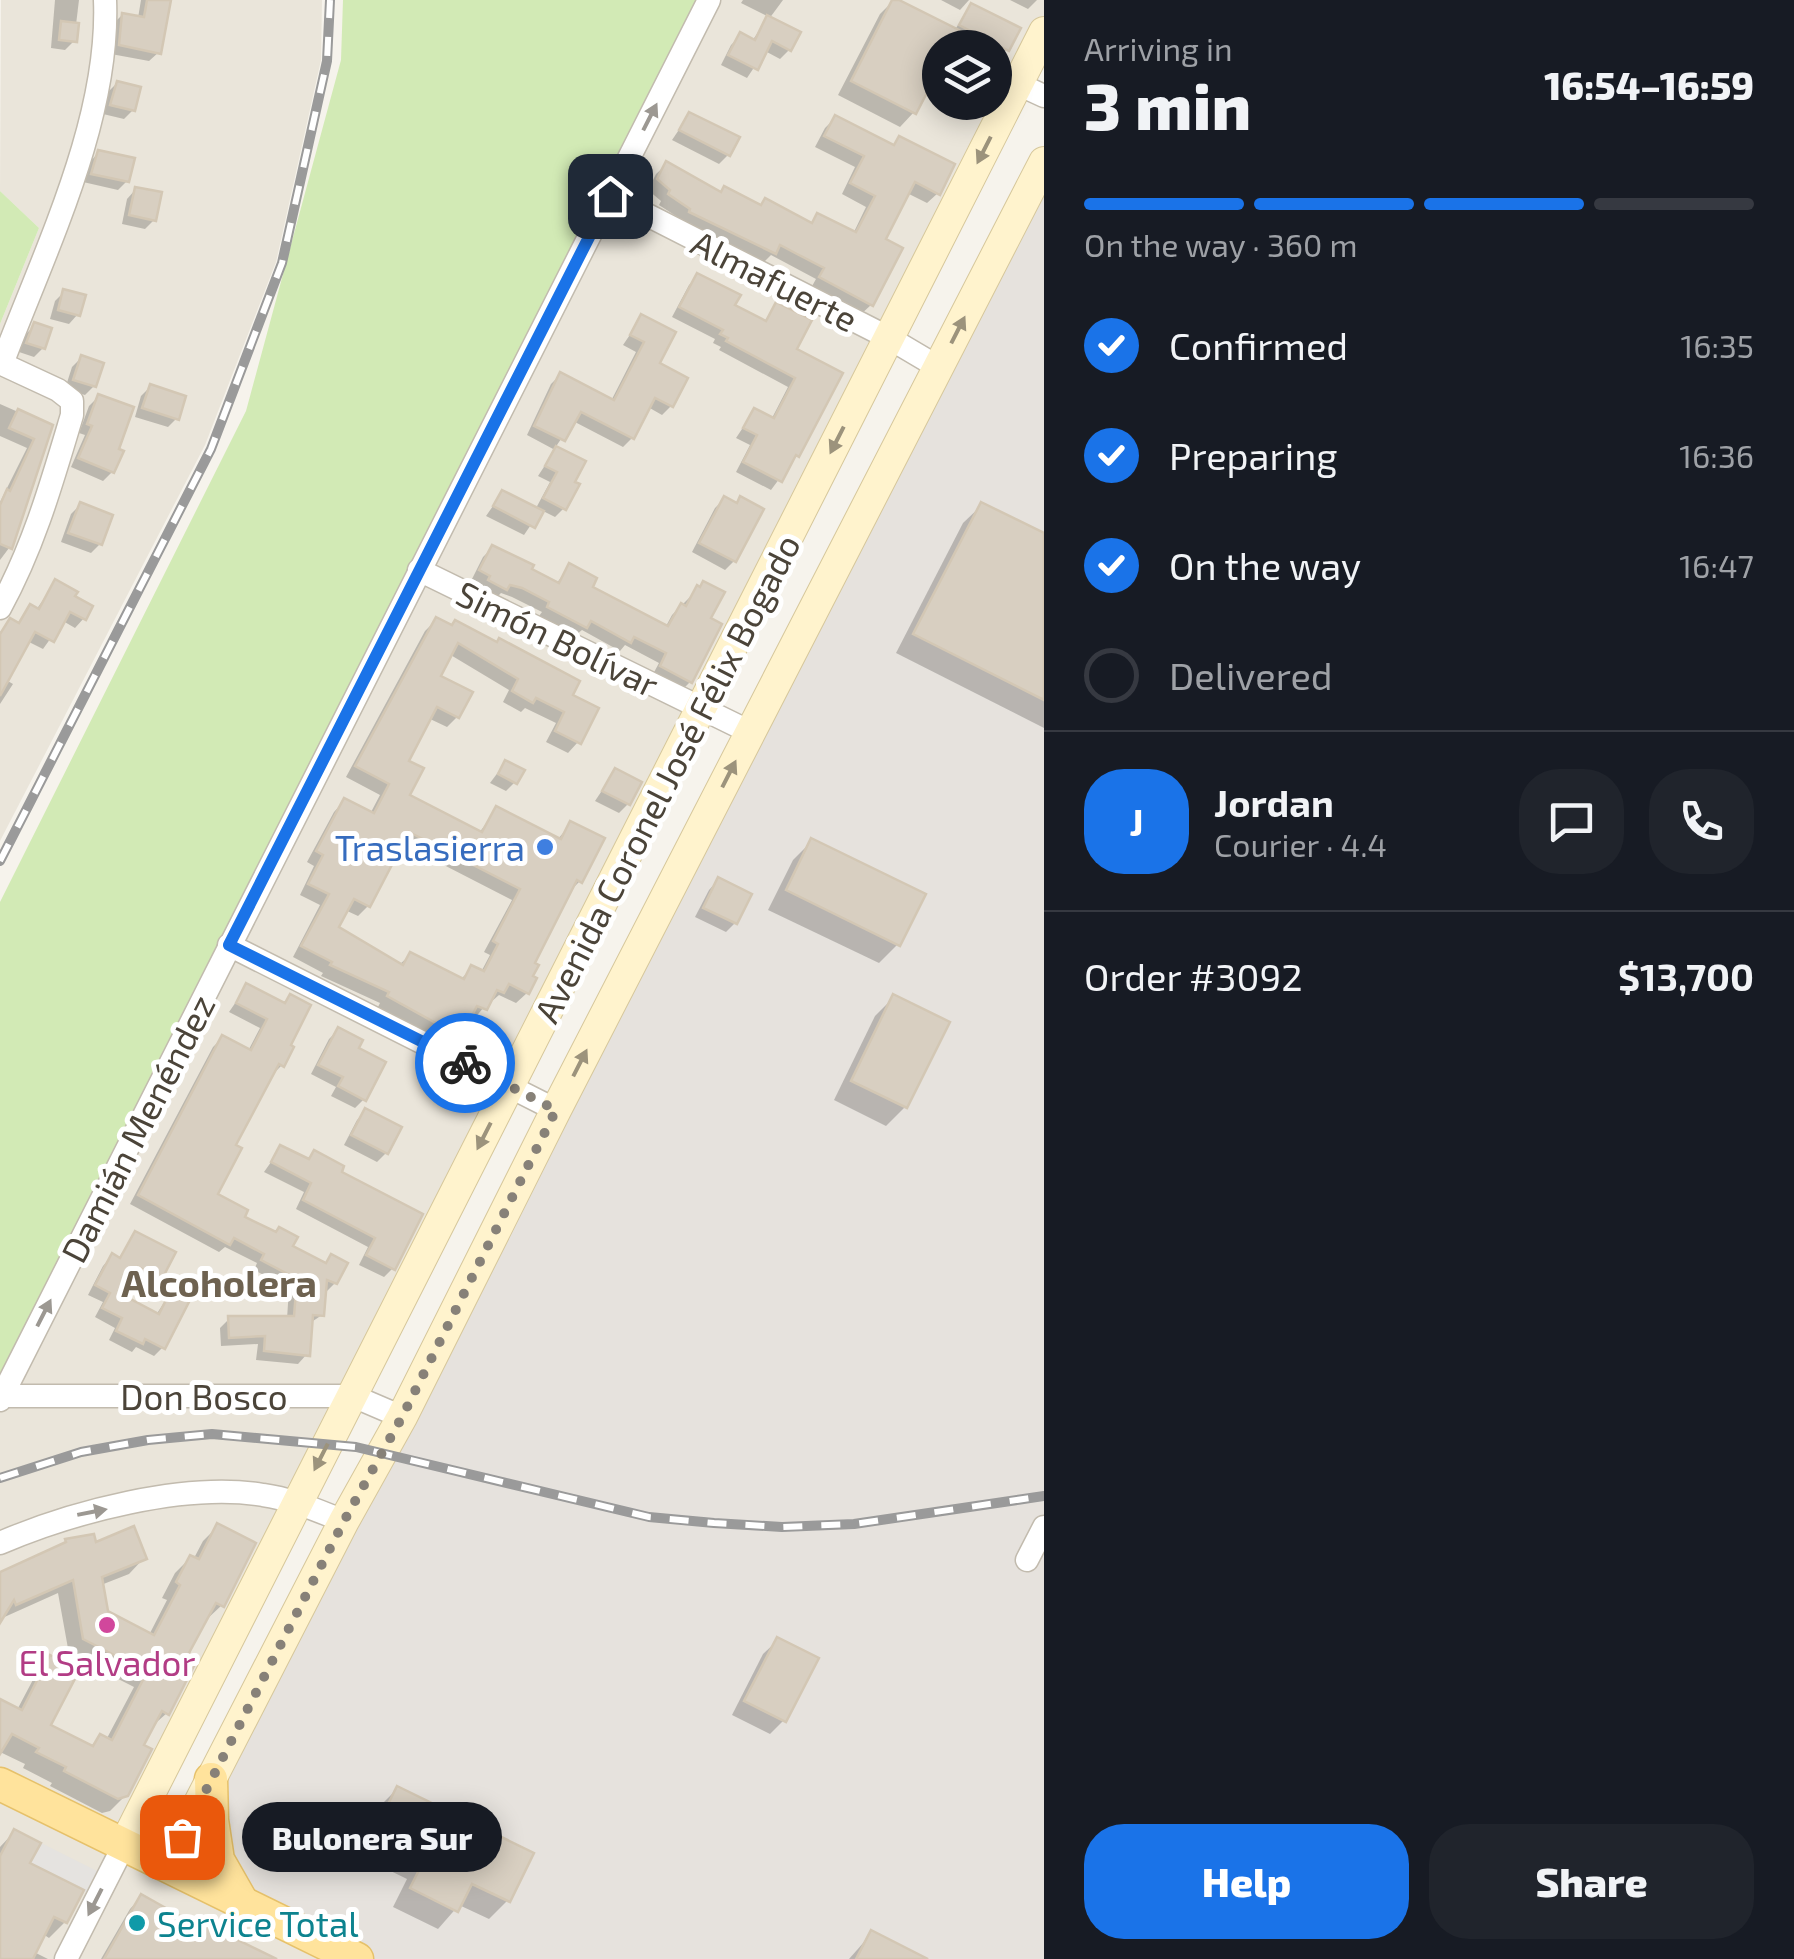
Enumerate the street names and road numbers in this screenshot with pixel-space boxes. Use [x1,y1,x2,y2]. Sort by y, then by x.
street label: Almafuerte [685,220,865,340]
street label: Avenida Coronel José Félix Bogado [524,527,808,1029]
street label: Simón Bolívar [450,571,666,705]
street label: Damián Menéndez [51,987,223,1269]
street label: Don Bosco [120,1375,288,1417]

